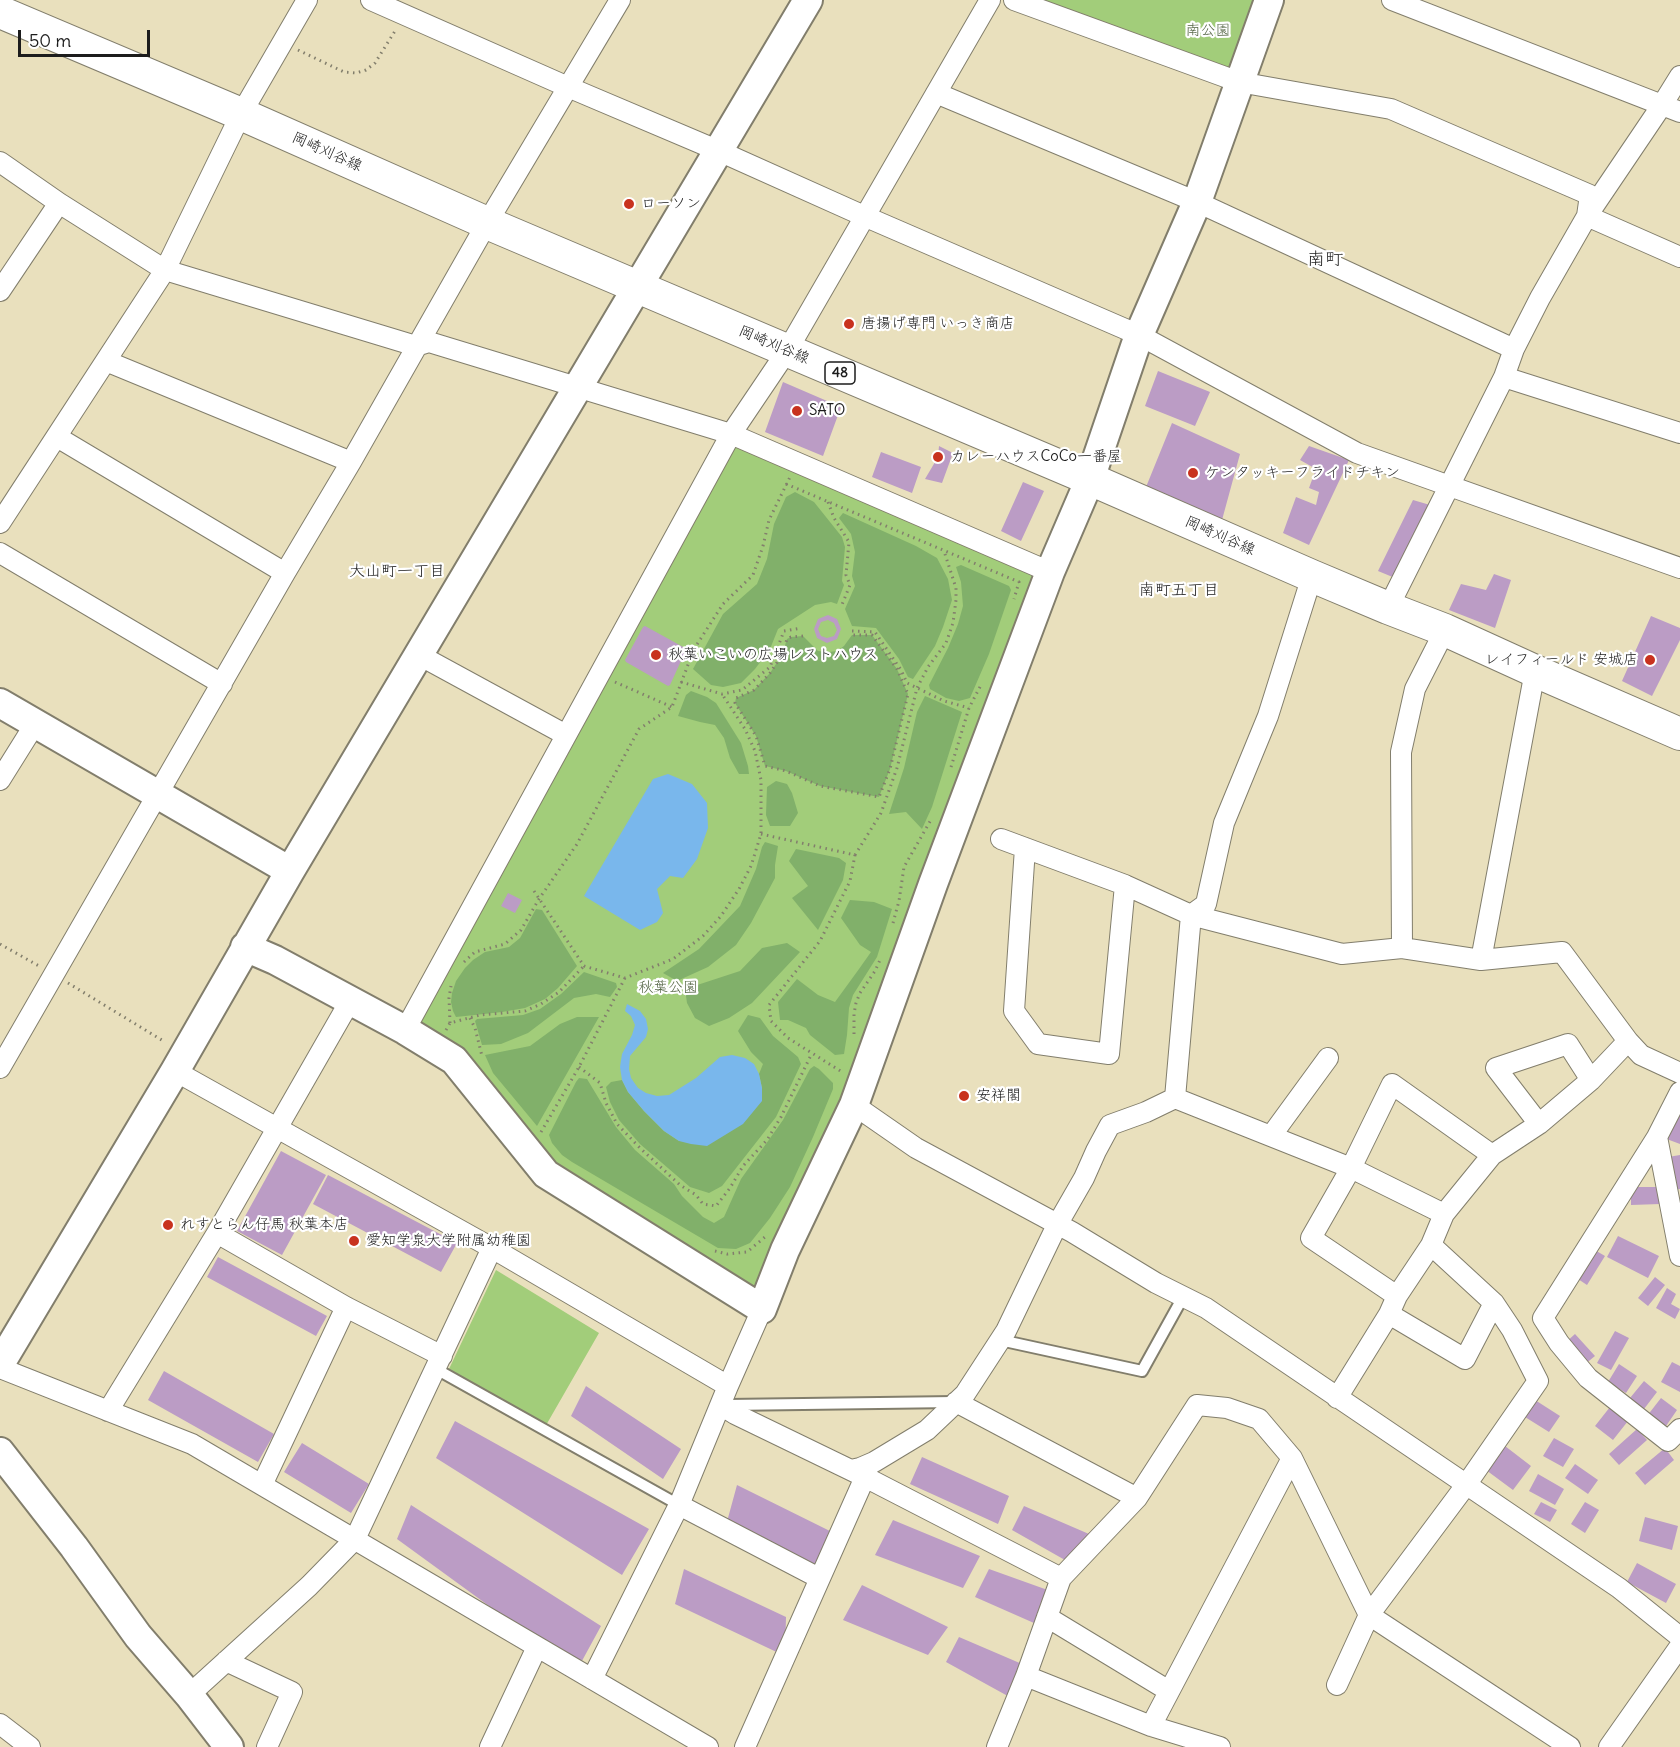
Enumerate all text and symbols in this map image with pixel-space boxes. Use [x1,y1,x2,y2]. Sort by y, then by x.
scale bar [21,18,153,56]
park label: 南公園 [1186,22,1230,40]
text: 50 m [29,29,71,52]
street label: 岡崎刈谷線 [289,129,365,175]
place label: ローソン [641,195,701,213]
marker: ローソン [622,197,636,211]
district label: 南町 [1307,249,1343,271]
place label: 唐揚げ専門 いっき商店 [861,315,1015,333]
marker: 唐揚げ専門 いっき商店 [842,317,856,331]
street label: 岡崎刈谷線 [736,322,812,368]
road number: 48 [825,362,855,384]
place label: SATO [809,402,845,420]
marker: SATO [790,404,804,418]
place label: カレーハウスCoCo一番屋 [950,448,1122,466]
marker: カレーハウスCoCo一番屋 [931,450,945,464]
place label: ケンタッキーフライドチキン [1205,464,1400,482]
marker: ケンタッキーフライドチキン [1186,466,1200,480]
street label: 岡崎刈谷線 [1182,513,1258,559]
district label: 大山町一丁目 [349,561,445,581]
district label: 南町五丁目 [1139,580,1219,600]
place label: 秋葉いこいの広場レストハウス [668,646,878,664]
marker: 秋葉いこいの広場レストハウス [649,648,663,662]
place label: レイフィールド 安城店 [1484,651,1638,669]
marker: レイフィールド 安城店 [1643,653,1657,667]
park label: 秋葉公園 [638,979,698,997]
place label: 安祥閣 [976,1087,1021,1105]
marker: 安祥閣 [957,1089,971,1103]
place label: れすとらん仔馬 秋葉本店 [180,1216,349,1234]
marker: れすとらん仔馬 秋葉本店 [161,1218,175,1232]
place label: 愛知学泉大学附属幼稚園 [366,1232,531,1250]
marker: 愛知学泉大学附属幼稚園 [347,1234,361,1248]

